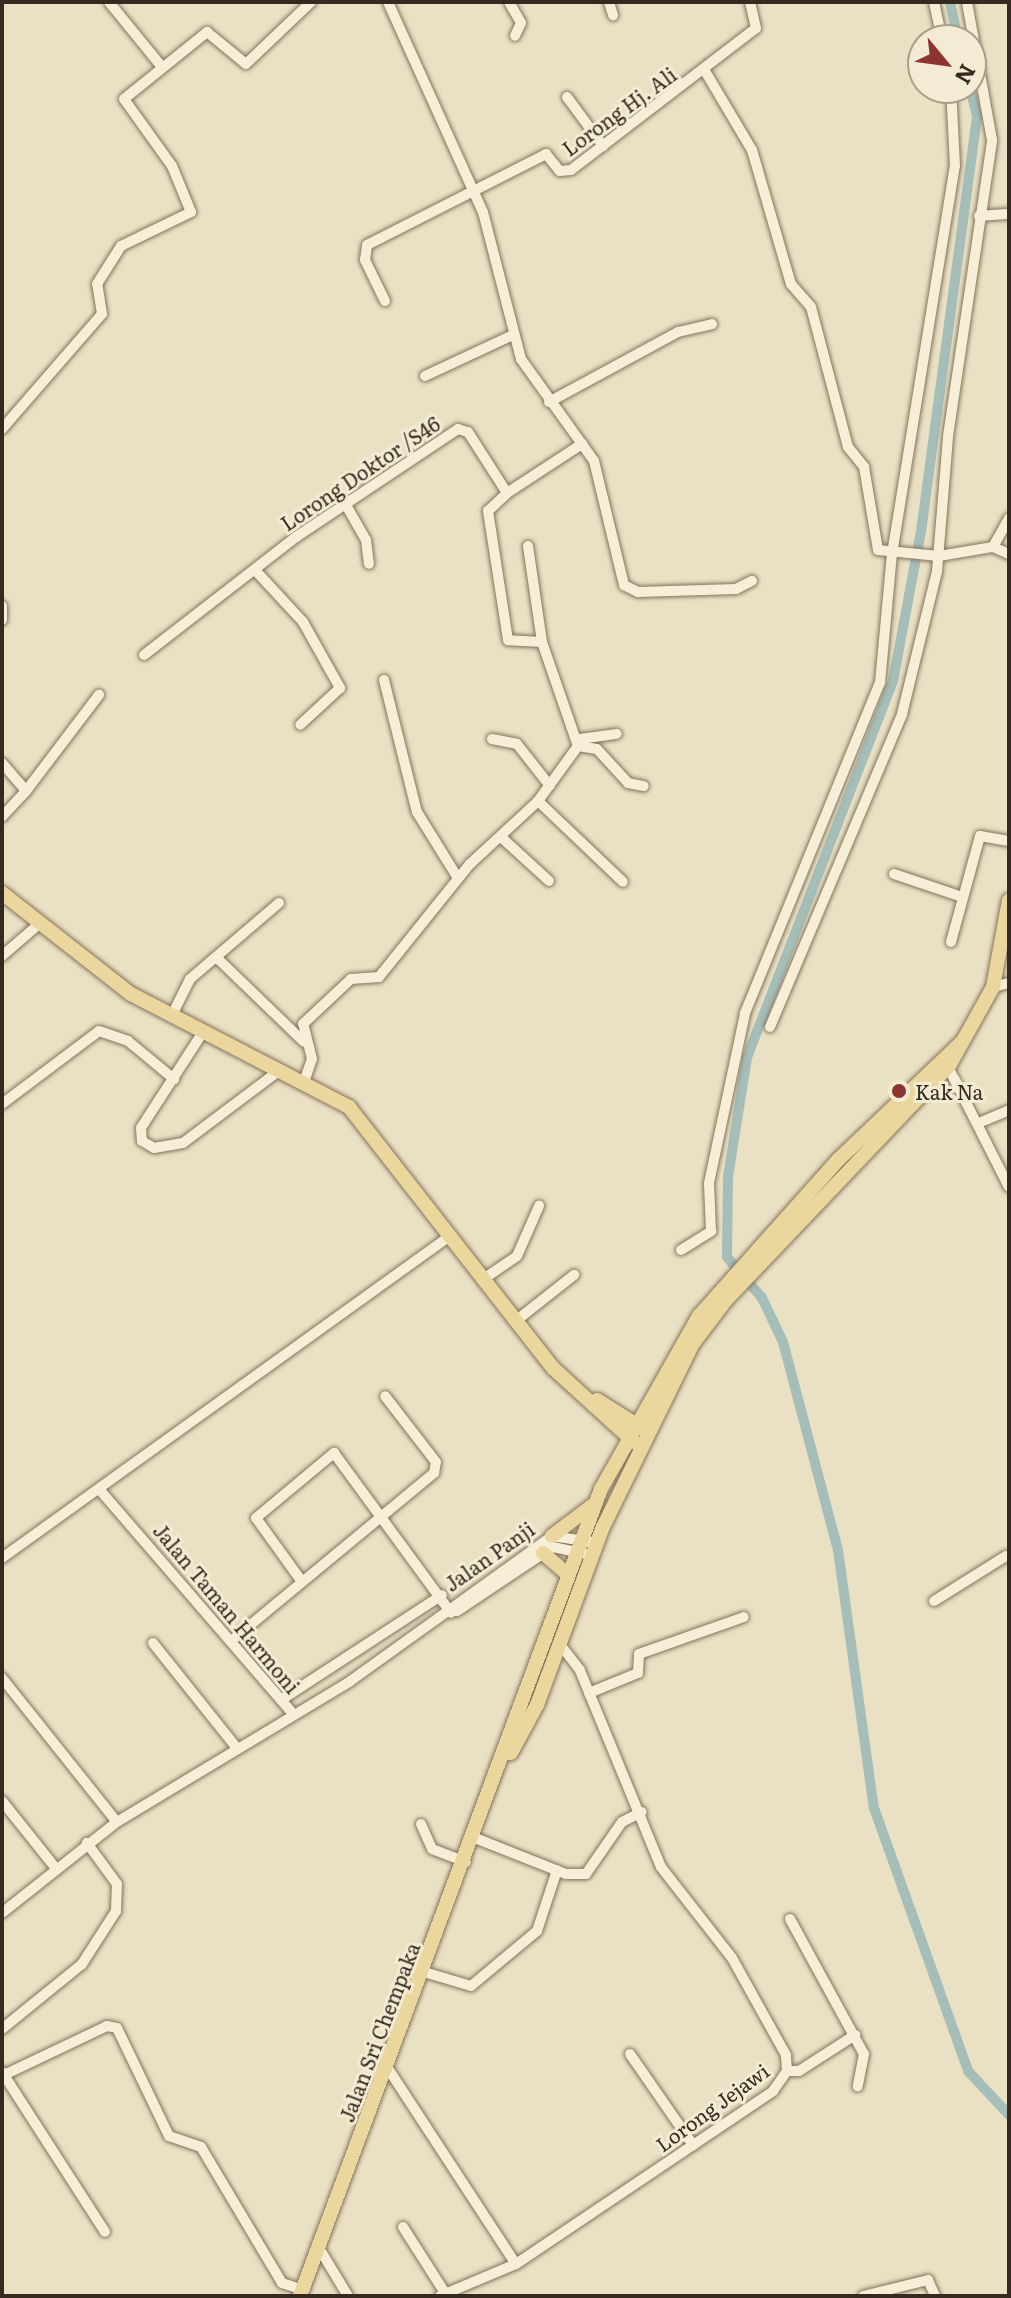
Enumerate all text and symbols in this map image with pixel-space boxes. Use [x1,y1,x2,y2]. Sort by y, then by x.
north arrow [907,24,987,104]
text: N [948,59,986,91]
street label: Lorong Hj. Ali [557,62,681,160]
street label: Lorong Doktor /S46 [276,411,444,535]
place label: Kak Na [915,1079,983,1103]
marker: Kak Na [890,1082,908,1100]
street label: Jalan Panji [440,1516,538,1596]
street label: Jalan Taman Harmoni [149,1518,305,1698]
street label: Jalan Sri Chempaka [334,1939,424,2125]
street label: Lorong Jejawi [651,2058,773,2156]

